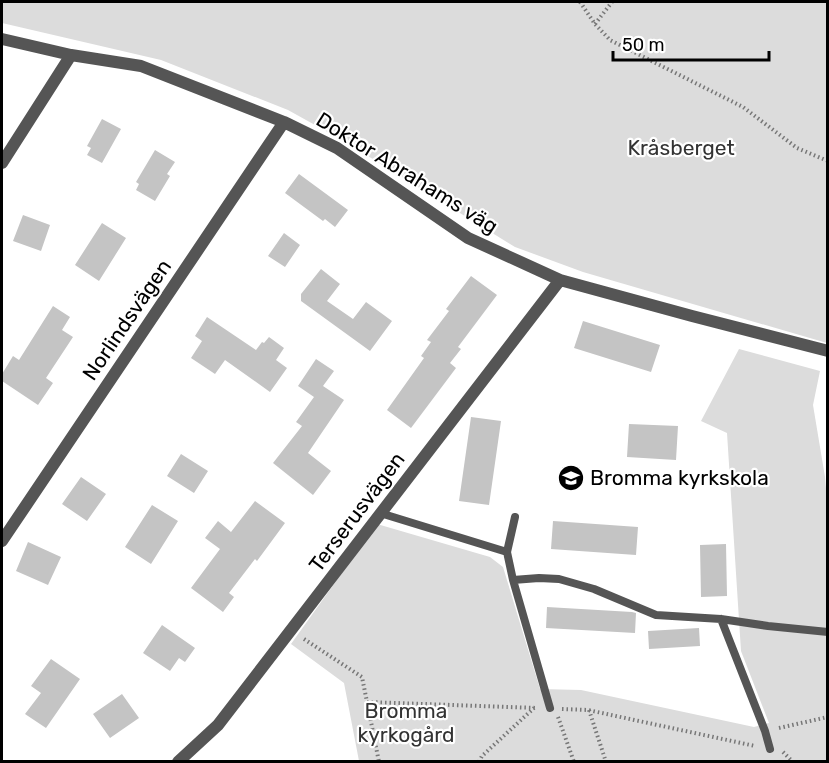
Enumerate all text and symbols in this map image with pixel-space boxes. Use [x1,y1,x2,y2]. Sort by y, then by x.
scale bar [613,24,769,62]
text: 50 m [622,34,665,56]
street label: Doktor Abrahams väg [312,106,503,239]
park label: Kråsberget [627,135,735,160]
street label: Norlindsvägen [77,255,176,385]
street label: Terserusvägen [304,447,410,576]
school or university icon: Bromma kyrkskola [556,463,586,493]
place label: Bromma kyrkskola [590,465,769,490]
park label: Bromma kyrkogård [357,698,455,747]

